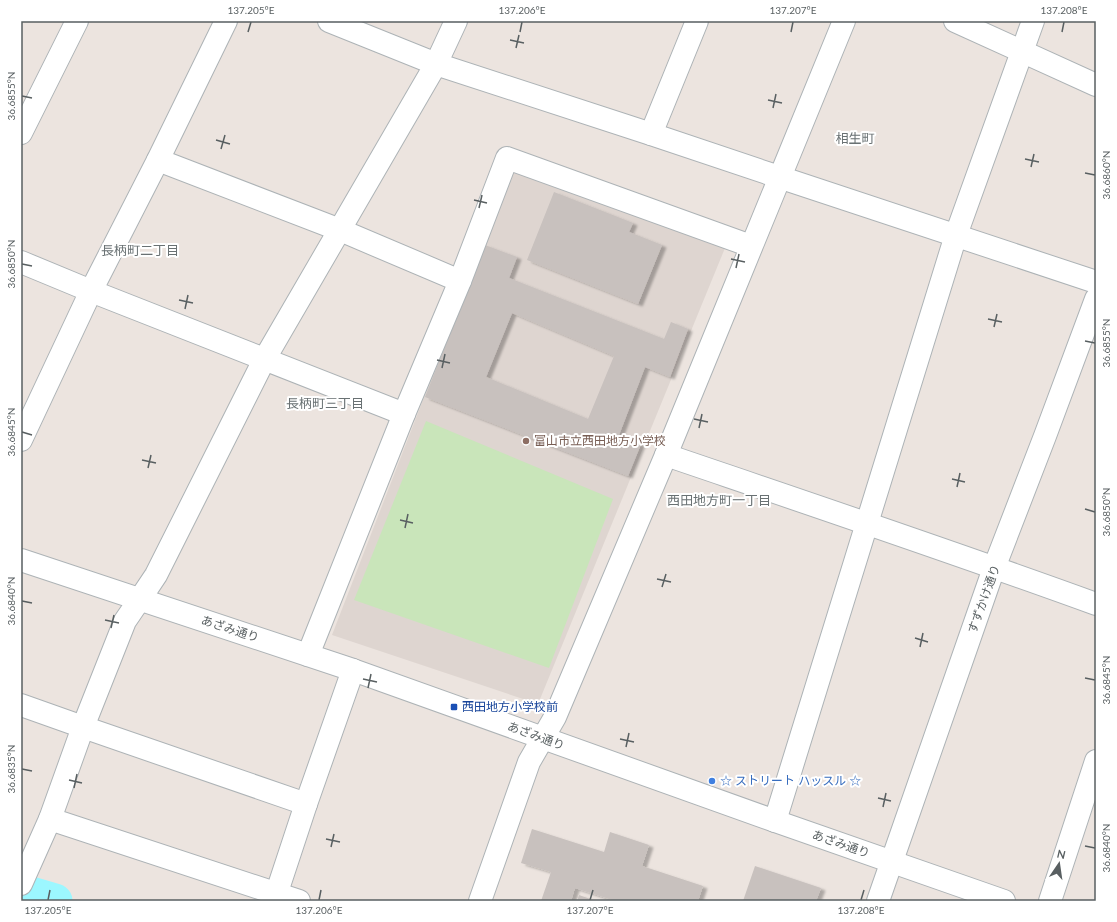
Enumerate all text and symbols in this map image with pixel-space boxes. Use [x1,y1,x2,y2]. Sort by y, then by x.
text: 137.205°E [227,4,275,16]
text: 137.206°E [498,4,546,16]
text: 137.207°E [769,4,817,16]
text: 137.208°E [1040,4,1088,16]
text: 36.6855°N [5,72,17,120]
district label: 相生町 [835,130,875,146]
text: 36.6860°N [1100,151,1112,199]
text: 36.6850°N [5,240,17,288]
district label: 長柄町二丁目 [101,242,179,258]
text: 36.6855°N [1100,319,1112,367]
district label: 長柄町三丁目 [286,395,364,411]
text: 36.6845°N [5,408,17,456]
place label: 富山市立西田地方小学校 [534,433,666,448]
marker: 富山市立西田地方小学校 [521,436,531,446]
text: 36.6850°N [1100,488,1112,536]
district label: 西田地方町一丁目 [667,492,771,508]
street label: すずかけ通り [964,562,1003,635]
text: 36.6840°N [5,577,17,625]
street label: あざみ通り [199,612,261,645]
text: 36.6845°N [1100,656,1112,704]
place label: 西田地方小学校前 [462,699,558,714]
marker: 西田地方小学校前 [449,702,459,712]
street label: あざみ通り [505,718,567,753]
text: 36.6835°N [5,745,17,793]
place label: ☆ ストリート ハッスル ☆ [720,773,861,788]
marker: ☆ ストリート ハッスル ☆ [707,776,717,786]
text: 36.6840°N [1100,824,1112,872]
street label: あざみ通り [810,827,872,860]
north arrow [1039,844,1079,884]
text: N [1056,846,1067,861]
text: 137.205°E [24,904,72,916]
text: 137.206°E [295,904,343,916]
text: 137.207°E [566,904,614,916]
text: 137.208°E [837,904,885,916]

